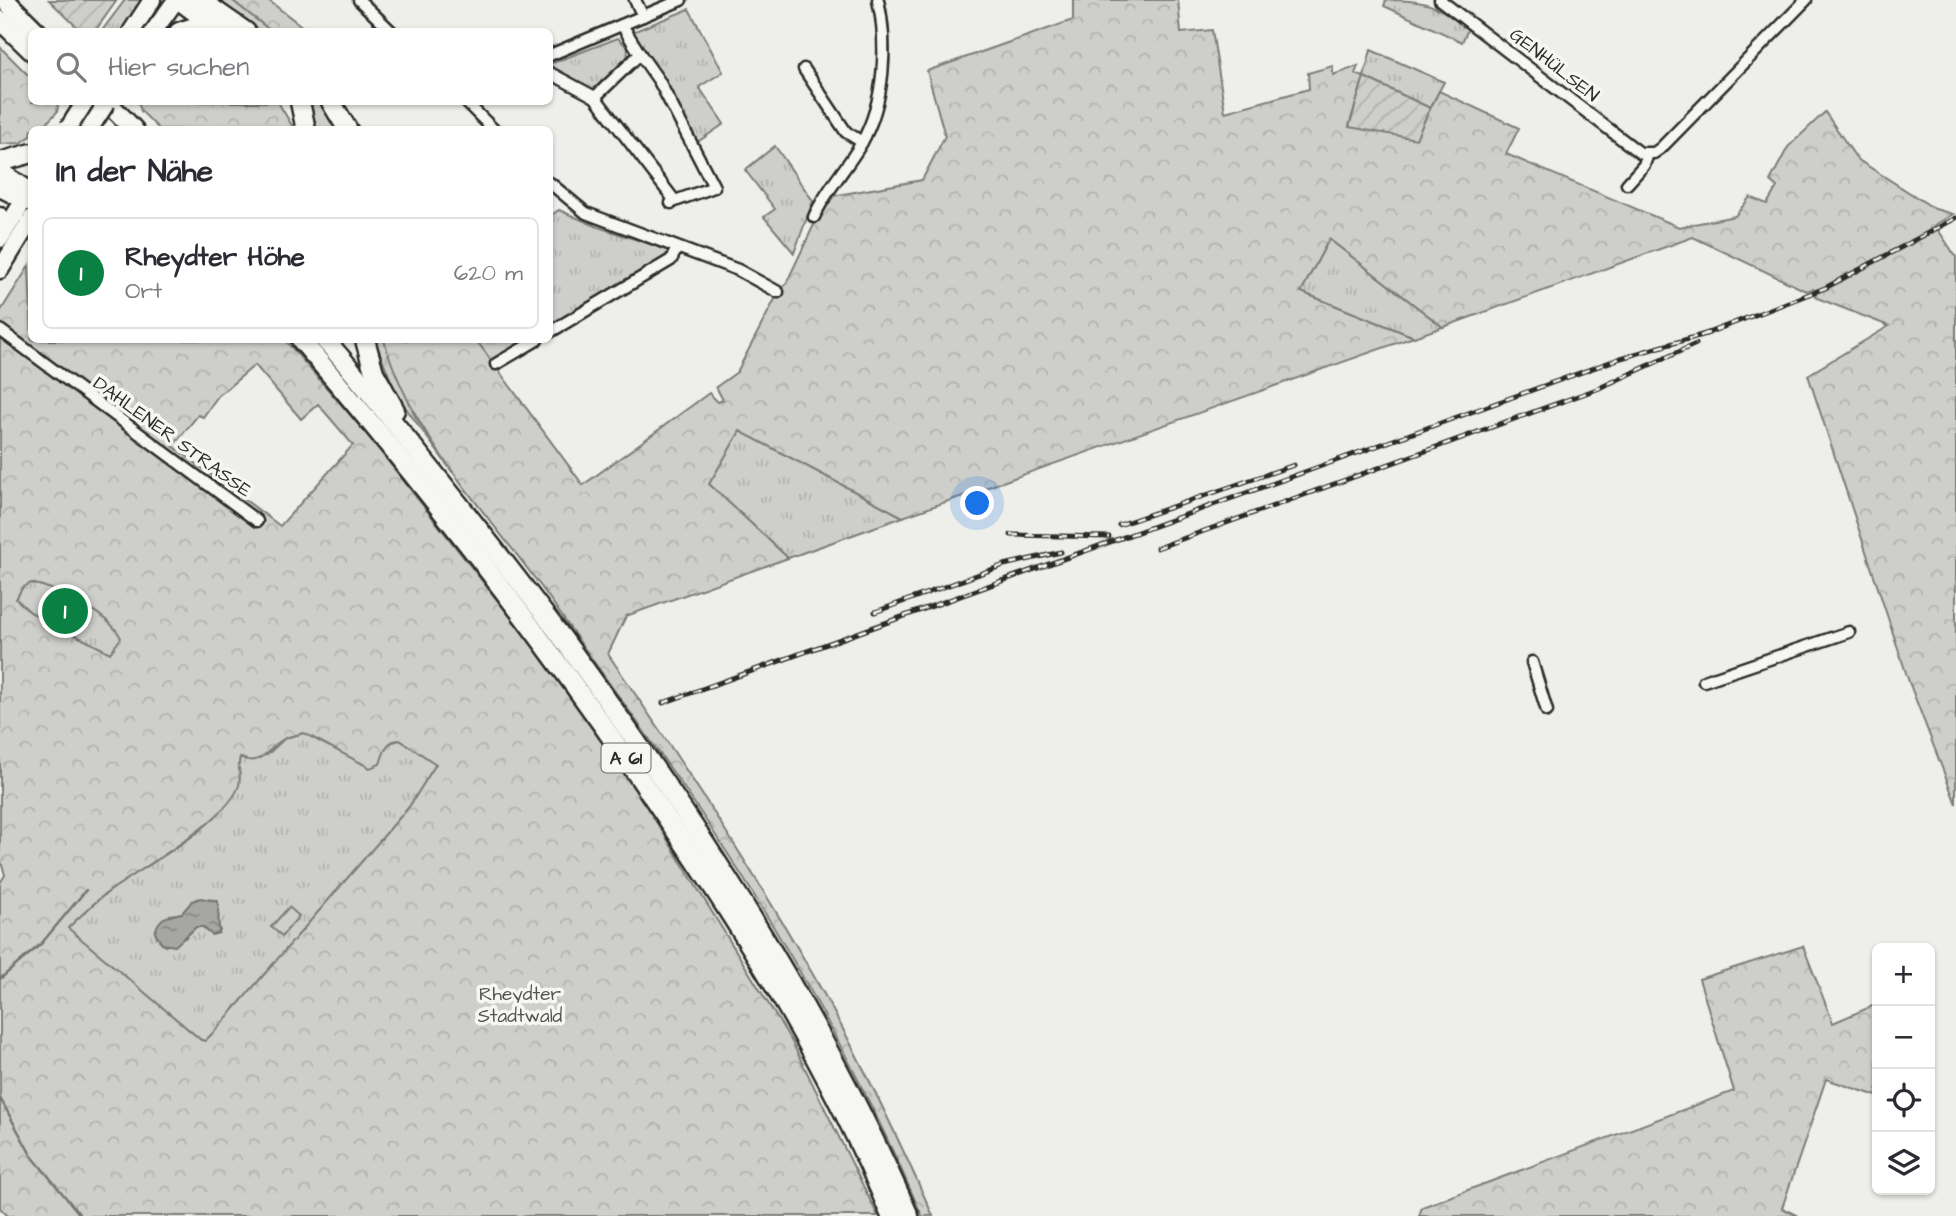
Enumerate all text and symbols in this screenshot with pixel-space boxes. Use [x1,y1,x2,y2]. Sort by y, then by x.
street label: GENHÜLSEN [1504,22,1605,109]
search box [28,28,553,105]
icon: search [52,48,90,86]
text: Hier suchen [108,49,249,85]
text: In der Nähe [56,151,213,193]
text: Rheydter Höhe [125,239,305,275]
text: 1 [80,257,82,289]
text: 620 m [454,257,523,289]
text: Ort [125,275,162,307]
street label: DAHLENER STRASSE [87,370,257,504]
your location [960,486,994,520]
pin: 1 [42,585,88,637]
road number: A 61 [602,744,650,772]
map controls [1872,943,1935,1195]
button: + [1872,943,1935,1006]
park label: Rheydter Stadtwald [478,981,563,1030]
button: − [1872,1006,1935,1069]
button: locate [1872,1069,1935,1132]
button: layers [1872,1132,1935,1195]

